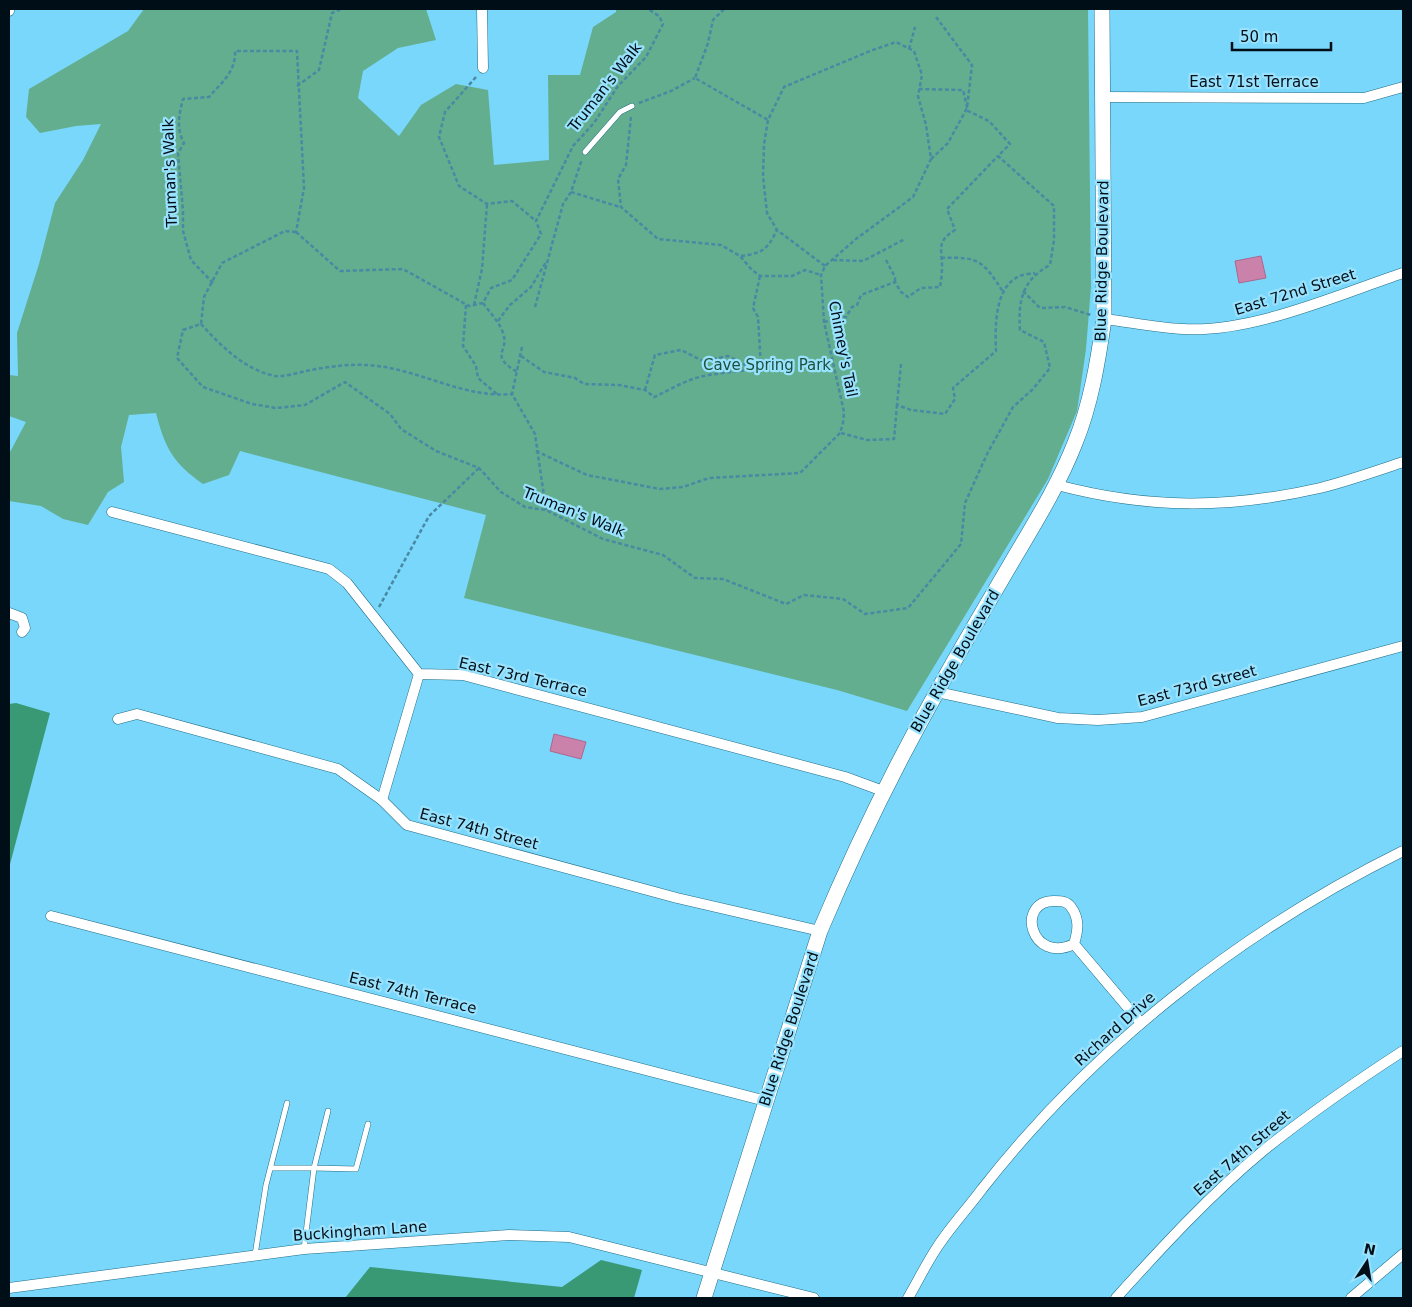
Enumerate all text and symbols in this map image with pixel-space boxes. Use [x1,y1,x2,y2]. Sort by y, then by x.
scale bar [1232,20,1331,52]
text: 50 m [1240,28,1278,46]
street label: Truman's Walk [564,38,646,136]
street label: East 71st Terrace [1189,73,1319,91]
street label: Truman's Walk [159,118,181,229]
street label: Blue Ridge Boulevard [1092,180,1112,342]
street label: East 72nd Street [1232,265,1358,319]
street label: Chimey's Tail [825,299,861,399]
park label: Cave Spring Park [703,356,831,374]
street label: Truman's Walk [519,483,628,541]
street label: Blue Ridge Boulevard [907,587,1003,735]
street label: East 73rd Terrace [457,653,589,701]
street label: East 73rd Street [1136,661,1258,710]
street label: East 74th Street [418,805,540,854]
street label: Blue Ridge Boulevard [755,949,823,1109]
street label: East 74th Terrace [347,968,479,1018]
street label: Richard Drive [1071,988,1159,1070]
street label: East 74th Street [1190,1106,1294,1200]
street label: Buckingham Lane [292,1217,428,1245]
north arrow [1342,1237,1392,1287]
text: N [1362,1240,1377,1258]

